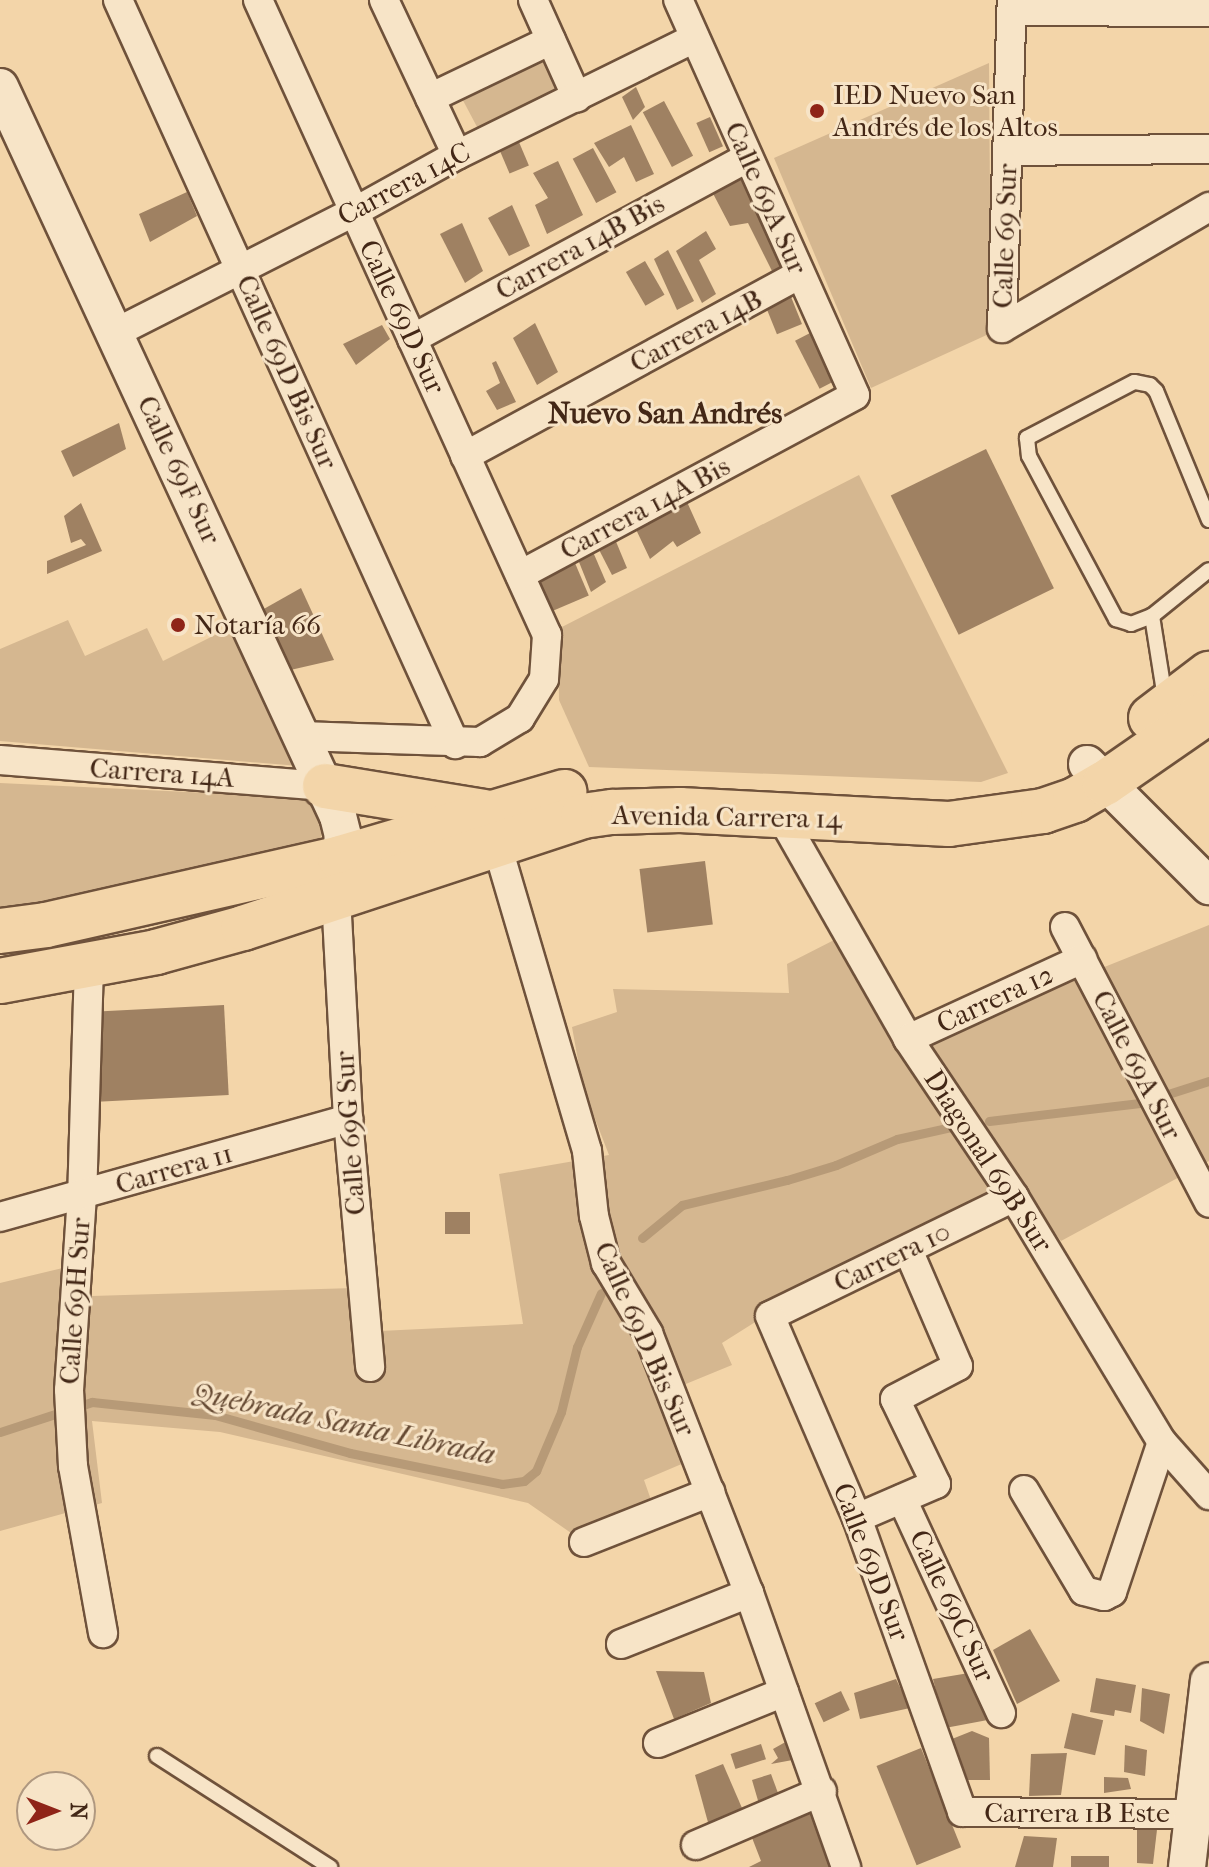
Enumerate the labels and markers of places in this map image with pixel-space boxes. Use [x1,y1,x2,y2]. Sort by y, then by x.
place label: IED Nuevo San Andrés de los Altos [833,78,1058,144]
marker: IED Nuevo San Andrés de los Altos [808,102,826,120]
place label: Notaría 66 [194,608,321,642]
marker: Notaría 66 [169,616,187,634]

